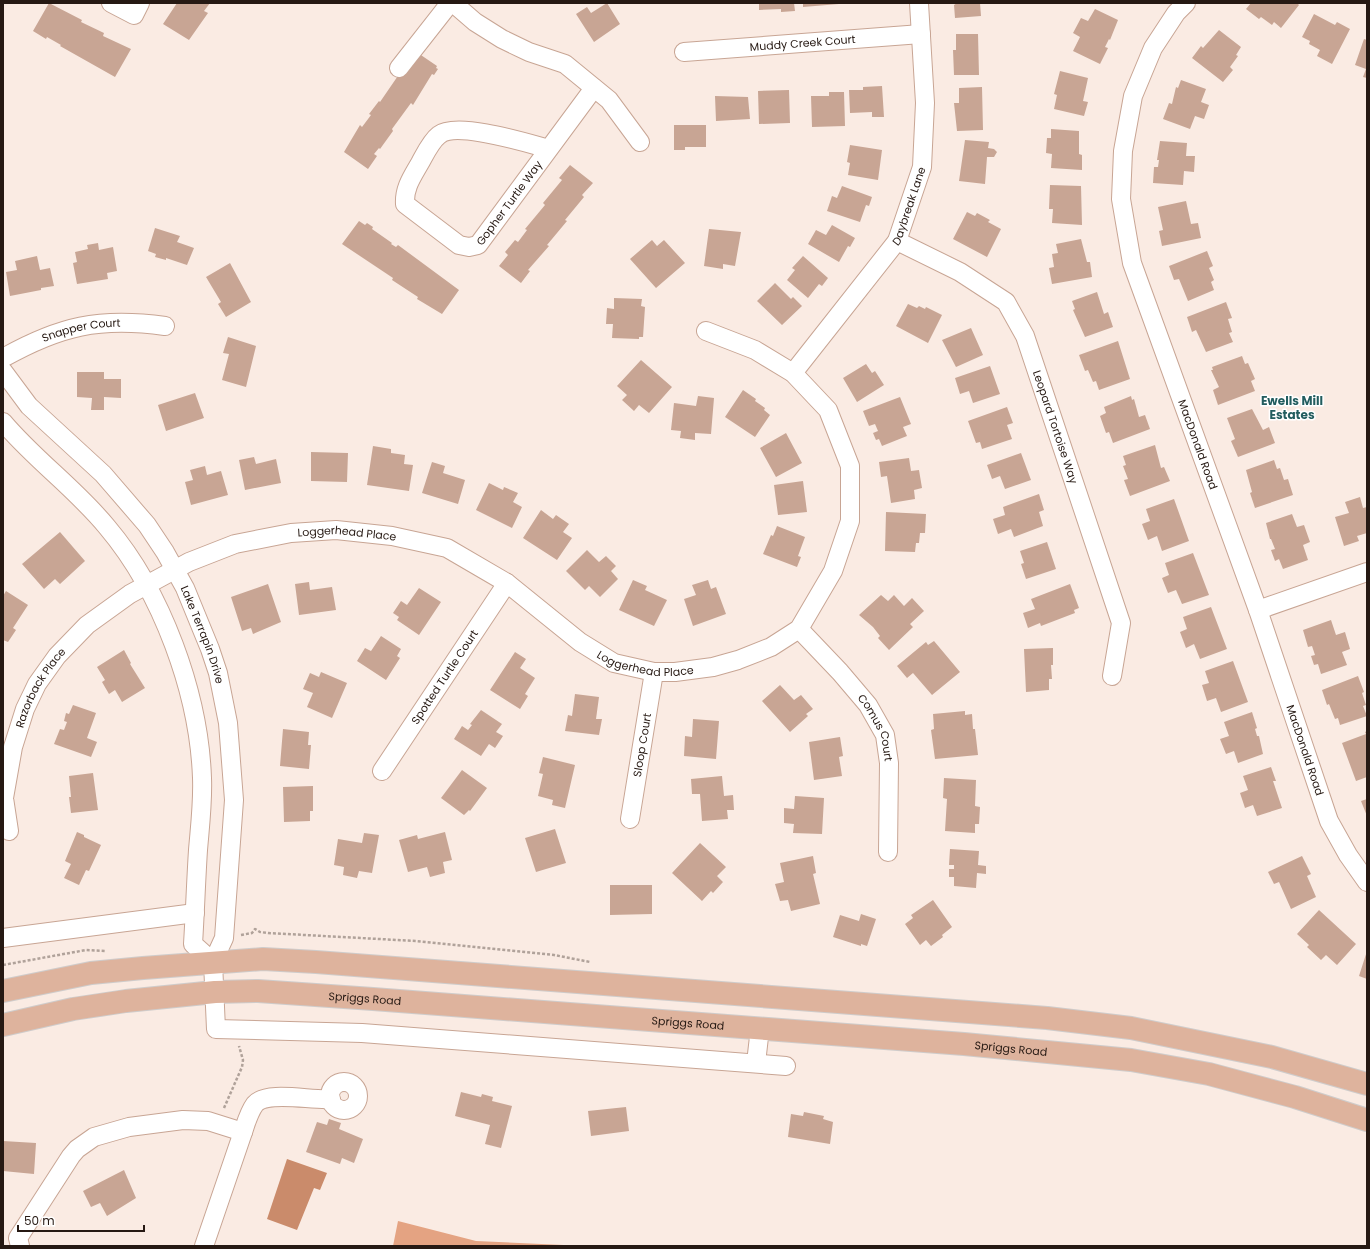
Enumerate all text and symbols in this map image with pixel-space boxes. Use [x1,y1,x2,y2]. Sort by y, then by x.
street label: Muddy Creek Court [749,31,856,55]
street label: Gopher Turtle Way [472,156,546,249]
street label: Daybreak Lane [888,164,930,249]
street label: Snapper Court [39,315,121,346]
street label: Leopard Tortoise Way [1029,368,1082,487]
district label: Ewells Mill Estates [1261,392,1323,423]
street label: MacDonald Road [1174,397,1222,492]
street label: Loggerhead Place [297,522,398,545]
street label: Lake Terrapin Drive [177,583,228,685]
street label: Spotted Turtle Court [407,626,482,727]
street label: Razorback Place [12,644,69,730]
street label: Loggerhead Place [594,646,695,680]
street label: Comus Court [854,690,897,762]
street label: MacDonald Road [1283,703,1328,798]
street label: Sloop Court [629,712,655,778]
street label: Spriggs Road [328,988,402,1009]
street label: Spriggs Road [651,1012,725,1034]
street label: Spriggs Road [974,1037,1048,1060]
scale bar [18,1207,144,1233]
text: 50 m [24,1212,55,1229]

